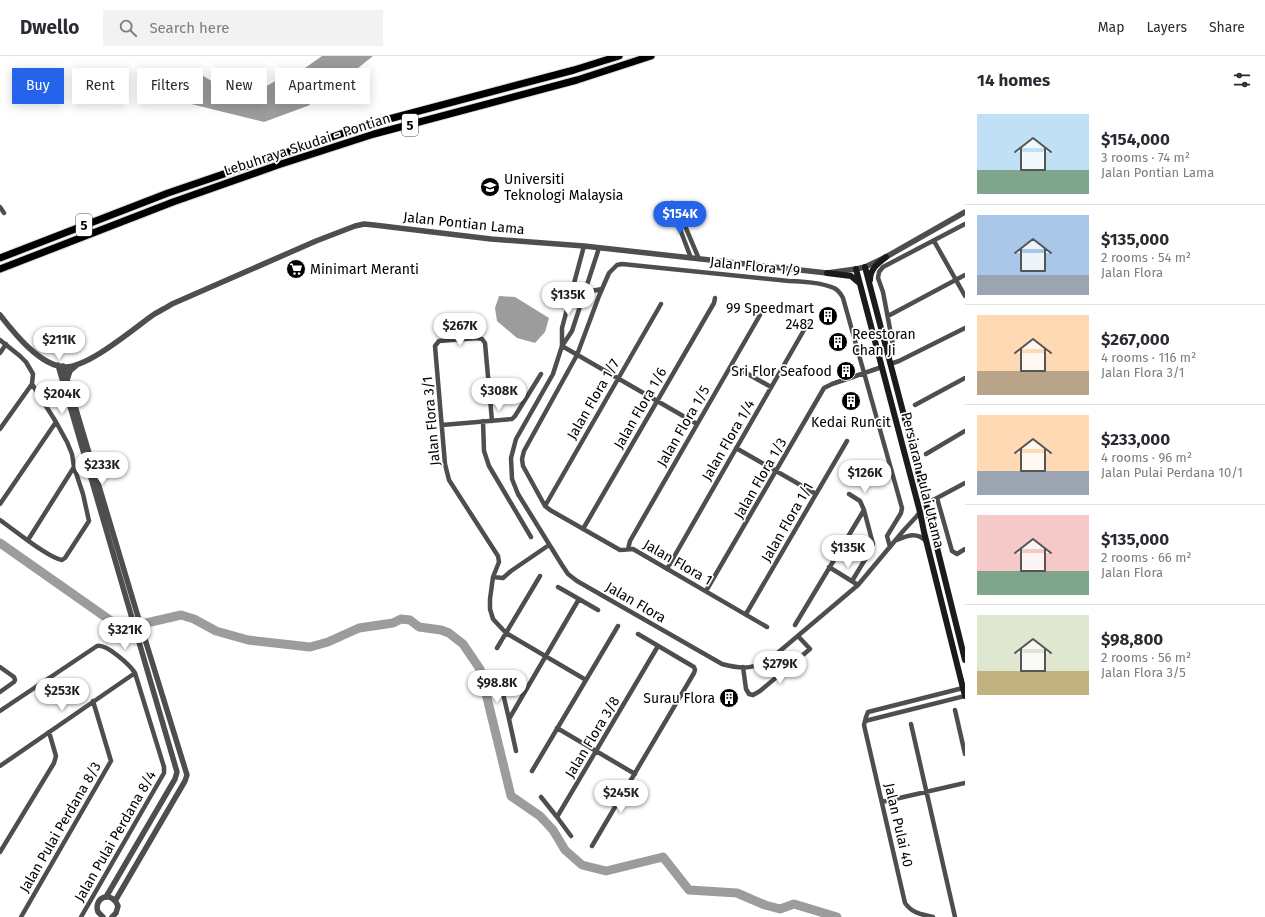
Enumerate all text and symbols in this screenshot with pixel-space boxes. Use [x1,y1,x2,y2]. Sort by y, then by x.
search box [103,10,383,46]
text: Dwello [20,16,79,39]
icon: search [117,17,139,39]
text: Search here [149,19,230,37]
text: Map [1098,19,1124,36]
text: Layers [1146,19,1187,36]
text: Share [1209,19,1245,36]
chip: Buy [12,68,64,104]
chip: Rent [72,68,129,104]
chip: Filters [137,68,203,104]
chip: New [211,68,267,104]
chip: Apartment [275,68,370,104]
icon: filters [1231,69,1253,91]
text: 14 homes [977,70,1050,91]
street label: Lebuhraya Skudai - Pontian [222,110,393,179]
road number: 5 [402,114,418,136]
text: $154,000 [1101,129,1170,150]
icon: home [1009,130,1057,178]
text: 3 rooms · 74 m² [1101,150,1190,165]
text: Jalan Pontian Lama [1101,165,1214,180]
place label: Universiti Teknologi Malaysia [504,171,624,204]
school or university icon: Universiti Teknologi Malaysia [479,176,501,198]
pin: $154K [652,201,708,235]
text: $154K [662,206,698,221]
street label: Jalan Pontian Lama [402,209,526,238]
road number: 5 [76,214,92,236]
text: $135,000 [1101,229,1169,250]
icon: home [1009,231,1057,279]
text: 2 rooms · 54 m² [1101,250,1191,265]
street label: Jalan Flora 1/9 [709,253,801,280]
supermarket icon: Minimart Meranti [285,258,307,280]
place label: Minimart Meranti [310,261,419,278]
text: Jalan Flora [1101,265,1163,280]
pin: $135K [540,282,596,316]
text: $135K [551,287,585,302]
place label: 99 Speedmart 2482 [726,300,815,333]
building icon: 99 Speedmart 2482 [817,305,839,327]
pin: $267K [432,313,488,347]
text: $267K [442,318,478,333]
place label: Reestoran Chan Ji [852,326,916,359]
pin: $211K [31,327,87,361]
text: $267,000 [1101,329,1170,350]
building icon: Reestoran Chan Ji [827,331,849,353]
icon: home [1009,331,1057,379]
text: $211K [42,332,76,347]
text: 4 rooms · 116 m² [1101,350,1196,365]
street label: Jalan Flora 1/7 [564,356,623,442]
building icon: Sri Flor Seafood [835,360,857,382]
place label: Sri Flor Seafood [731,363,832,380]
street label: Jalan Flora 1/6 [610,365,671,452]
text: Jalan Flora 3/1 [1101,365,1184,380]
street label: Jalan Flora 3/1 [419,376,444,466]
pin: $308K [471,378,527,412]
pin: $204K [34,381,90,415]
text: $308K [480,383,518,398]
street label: Jalan Flora 1/5 [653,383,713,470]
text: $204K [44,386,80,401]
building icon: Kedai Runcit [840,390,862,412]
street label: Jalan Flora 1/4 [698,396,759,484]
street label: Persiaran Pulai Utama [897,410,948,550]
place label: Kedai Runcit [811,414,892,431]
text: $233,000 [1101,429,1170,450]
icon: home [1009,431,1057,479]
street label: Jalan Flora 1/3 [730,435,790,522]
text: 4 rooms · 96 m² [1101,450,1192,465]
pin: $233K [74,452,130,486]
text: $233K [84,457,120,472]
pin: $126K [837,460,893,494]
text: $126K [848,465,882,480]
text: Jalan Pulai Perdana 10/1 [1101,465,1243,480]
street label: Jalan Flora 1/1 [758,479,817,565]
text: $135,000 [1101,529,1169,550]
icon: home [1009,531,1057,579]
pin: $135K [820,535,876,569]
street label: Jalan Flora 1 [640,536,715,589]
text: $135K [831,540,865,555]
text: 2 rooms · 66 m² [1101,550,1192,565]
text: Jalan Flora [1101,565,1163,580]
street label: Jalan Flora [603,578,669,626]
pin: $321K [97,617,153,651]
text: $321K [108,622,142,637]
text: $98,800 [1101,629,1163,650]
icon: home [1009,631,1057,679]
text: 2 rooms · 56 m² [1101,650,1191,665]
pin: $279K [752,651,808,685]
text: $279K [762,656,798,671]
text: Jalan Flora 3/5 [1101,665,1186,680]
pin: $98.8K [464,670,530,704]
text: $98.8K [477,675,517,690]
pin: $253K [34,678,90,712]
text: $253K [44,683,80,698]
building icon: Surau Flora [718,687,740,709]
place label: Surau Flora [643,690,715,707]
street label: Jalan Flora 3/8 [561,693,624,781]
street label: Jalan Pulai Perdana 8/3 [16,759,105,896]
street label: Jalan Pulai Perdana 8/4 [71,767,160,905]
pin: $245K [593,780,649,814]
street label: Jalan Pulai 40 [881,781,916,869]
text: $245K [603,785,639,800]

